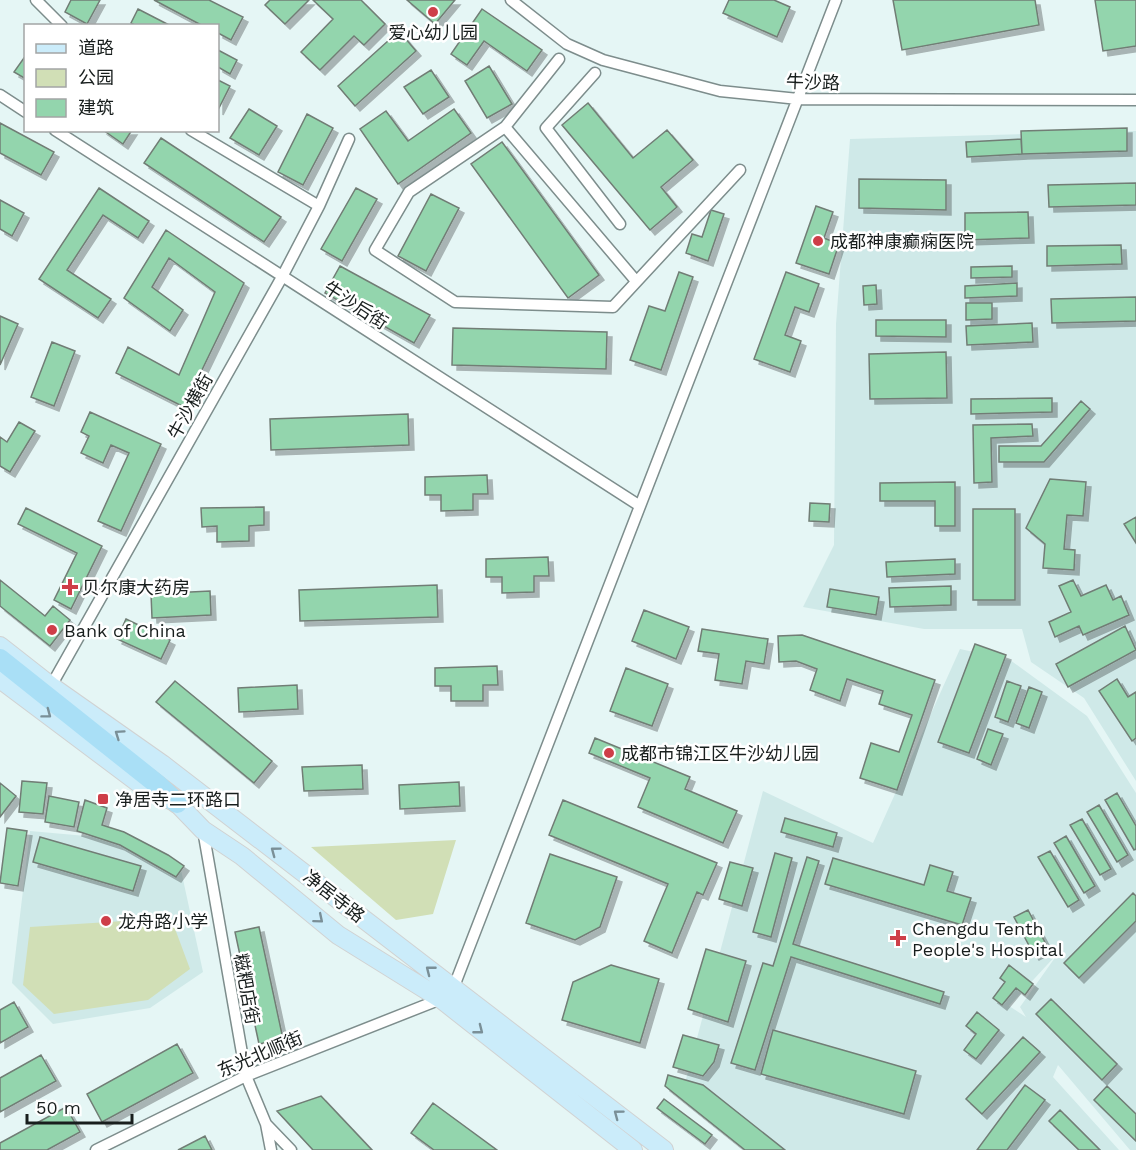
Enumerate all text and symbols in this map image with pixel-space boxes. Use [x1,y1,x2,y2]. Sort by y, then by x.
marker: 爱心幼儿园 [426,5,440,19]
place label: 爱心幼儿园 [388,22,478,43]
legend [24,24,219,132]
text: 道路 [78,37,114,58]
text: 公园 [78,67,114,88]
street label: 牛沙路 [786,71,840,93]
text: 建筑 [78,97,114,118]
place label: 成都神康癫痫医院 [830,231,974,252]
marker: 成都神康癫痫医院 [811,234,825,248]
street label: 牛沙后街 [320,277,392,333]
street label: 牛沙横街 [163,369,217,443]
place label: 贝尔康大药房 [82,577,190,598]
marker: 贝尔康大药房 [63,580,77,594]
place label: Bank of China [64,620,186,641]
marker: Bank of China [45,623,59,637]
one-way arrow [40,707,51,718]
one-way arrow [115,730,126,741]
place label: 成都市锦江区牛沙幼儿园 [621,743,819,764]
marker: 成都市锦江区牛沙幼儿园 [602,746,616,760]
place label: 净居寺二环路口 [115,789,241,810]
marker: 净居寺二环路口 [96,792,110,806]
one-way arrow [271,847,282,858]
street label: 净居寺路 [299,866,369,926]
place label: 龙舟路小学 [118,911,208,932]
one-way arrow [312,912,323,923]
marker: 龙舟路小学 [99,914,113,928]
place label: Chengdu Tenth People's Hospital [912,918,1064,960]
marker: Chengdu Tenth People's Hospital [889,929,907,947]
street label: 糍粑店街 [230,952,264,1026]
one-way arrow [425,967,436,978]
one-way arrow [473,1022,484,1033]
street label: 东光北顺街 [214,1027,306,1081]
scale bar [27,1087,132,1125]
text: 50 m [36,1097,81,1118]
one-way arrow [613,1111,624,1122]

